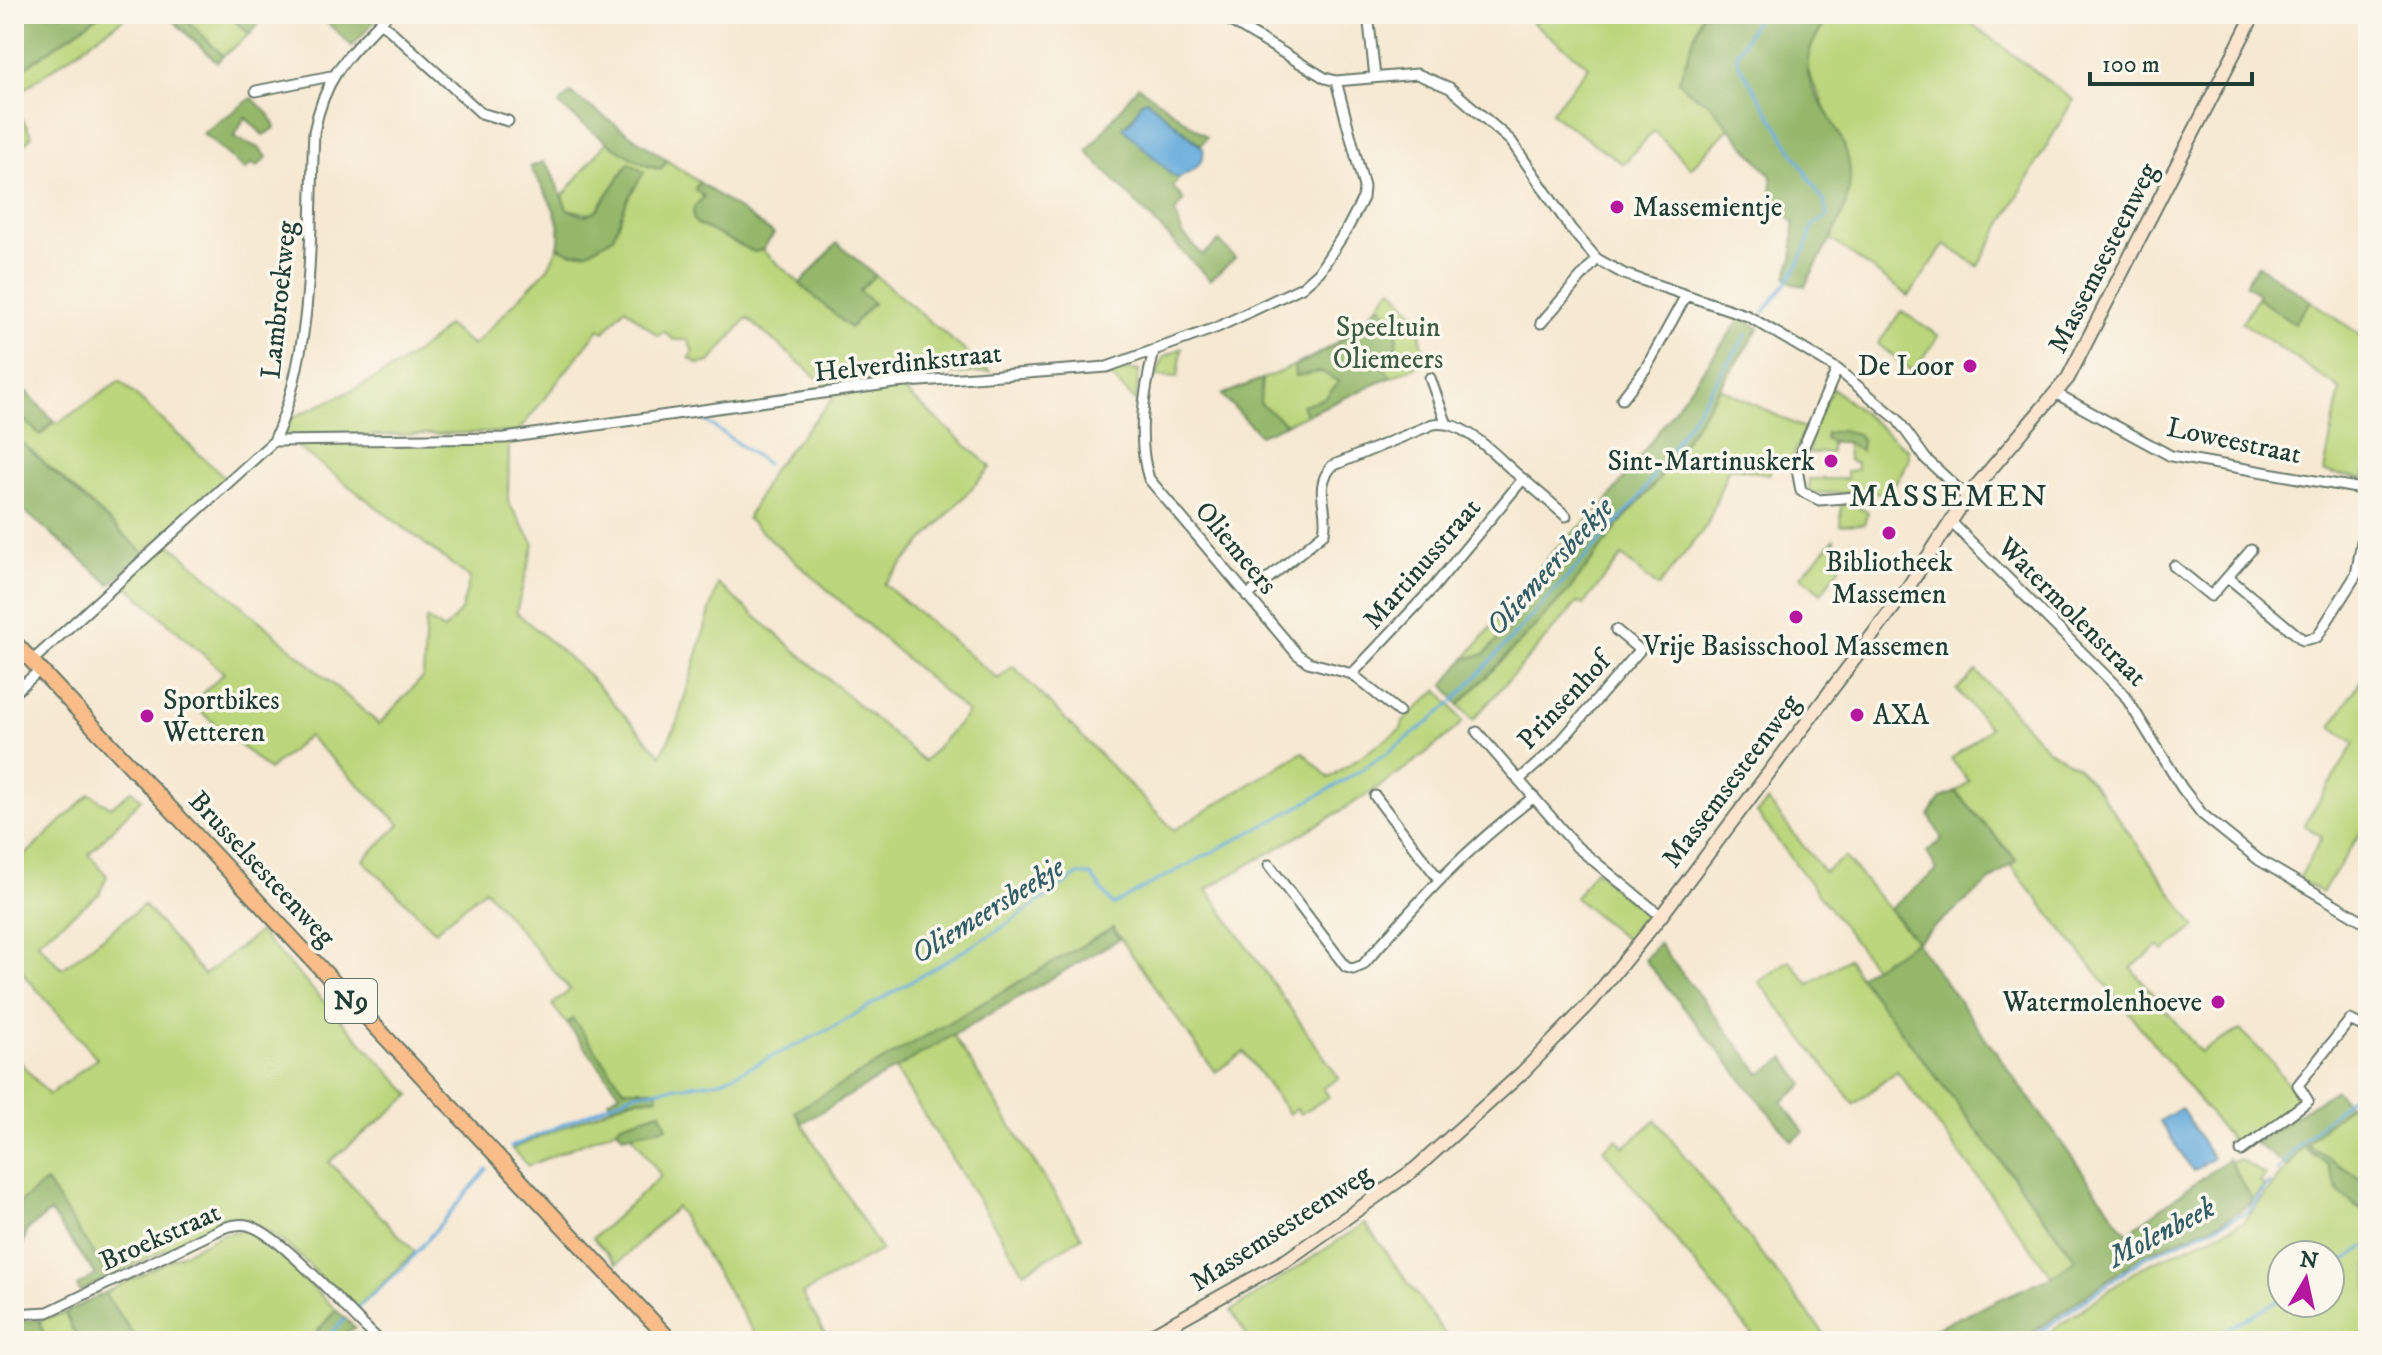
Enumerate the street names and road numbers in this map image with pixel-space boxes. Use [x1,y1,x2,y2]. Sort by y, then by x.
street label: Massemsesteenweg [2040,157,2166,359]
street label: Lambroekweg [253,219,305,381]
street label: Helverdinkstraat [813,336,1003,390]
street label: Loweestraat [2164,410,2304,472]
street label: Martinusstraat [1355,491,1489,637]
street label: Oliemeers [1187,494,1285,602]
street label: Watermolenstraat [1989,529,2154,694]
street label: Prinsenhof [1510,642,1621,757]
street label: Massemsesteenweg [1654,687,1808,875]
street label: Brusselsesteenweg [181,784,343,954]
road number: N9 [325,979,377,1023]
street label: Massemsesteenweg [1184,1156,1378,1300]
street label: Broekstraat [94,1195,226,1279]

